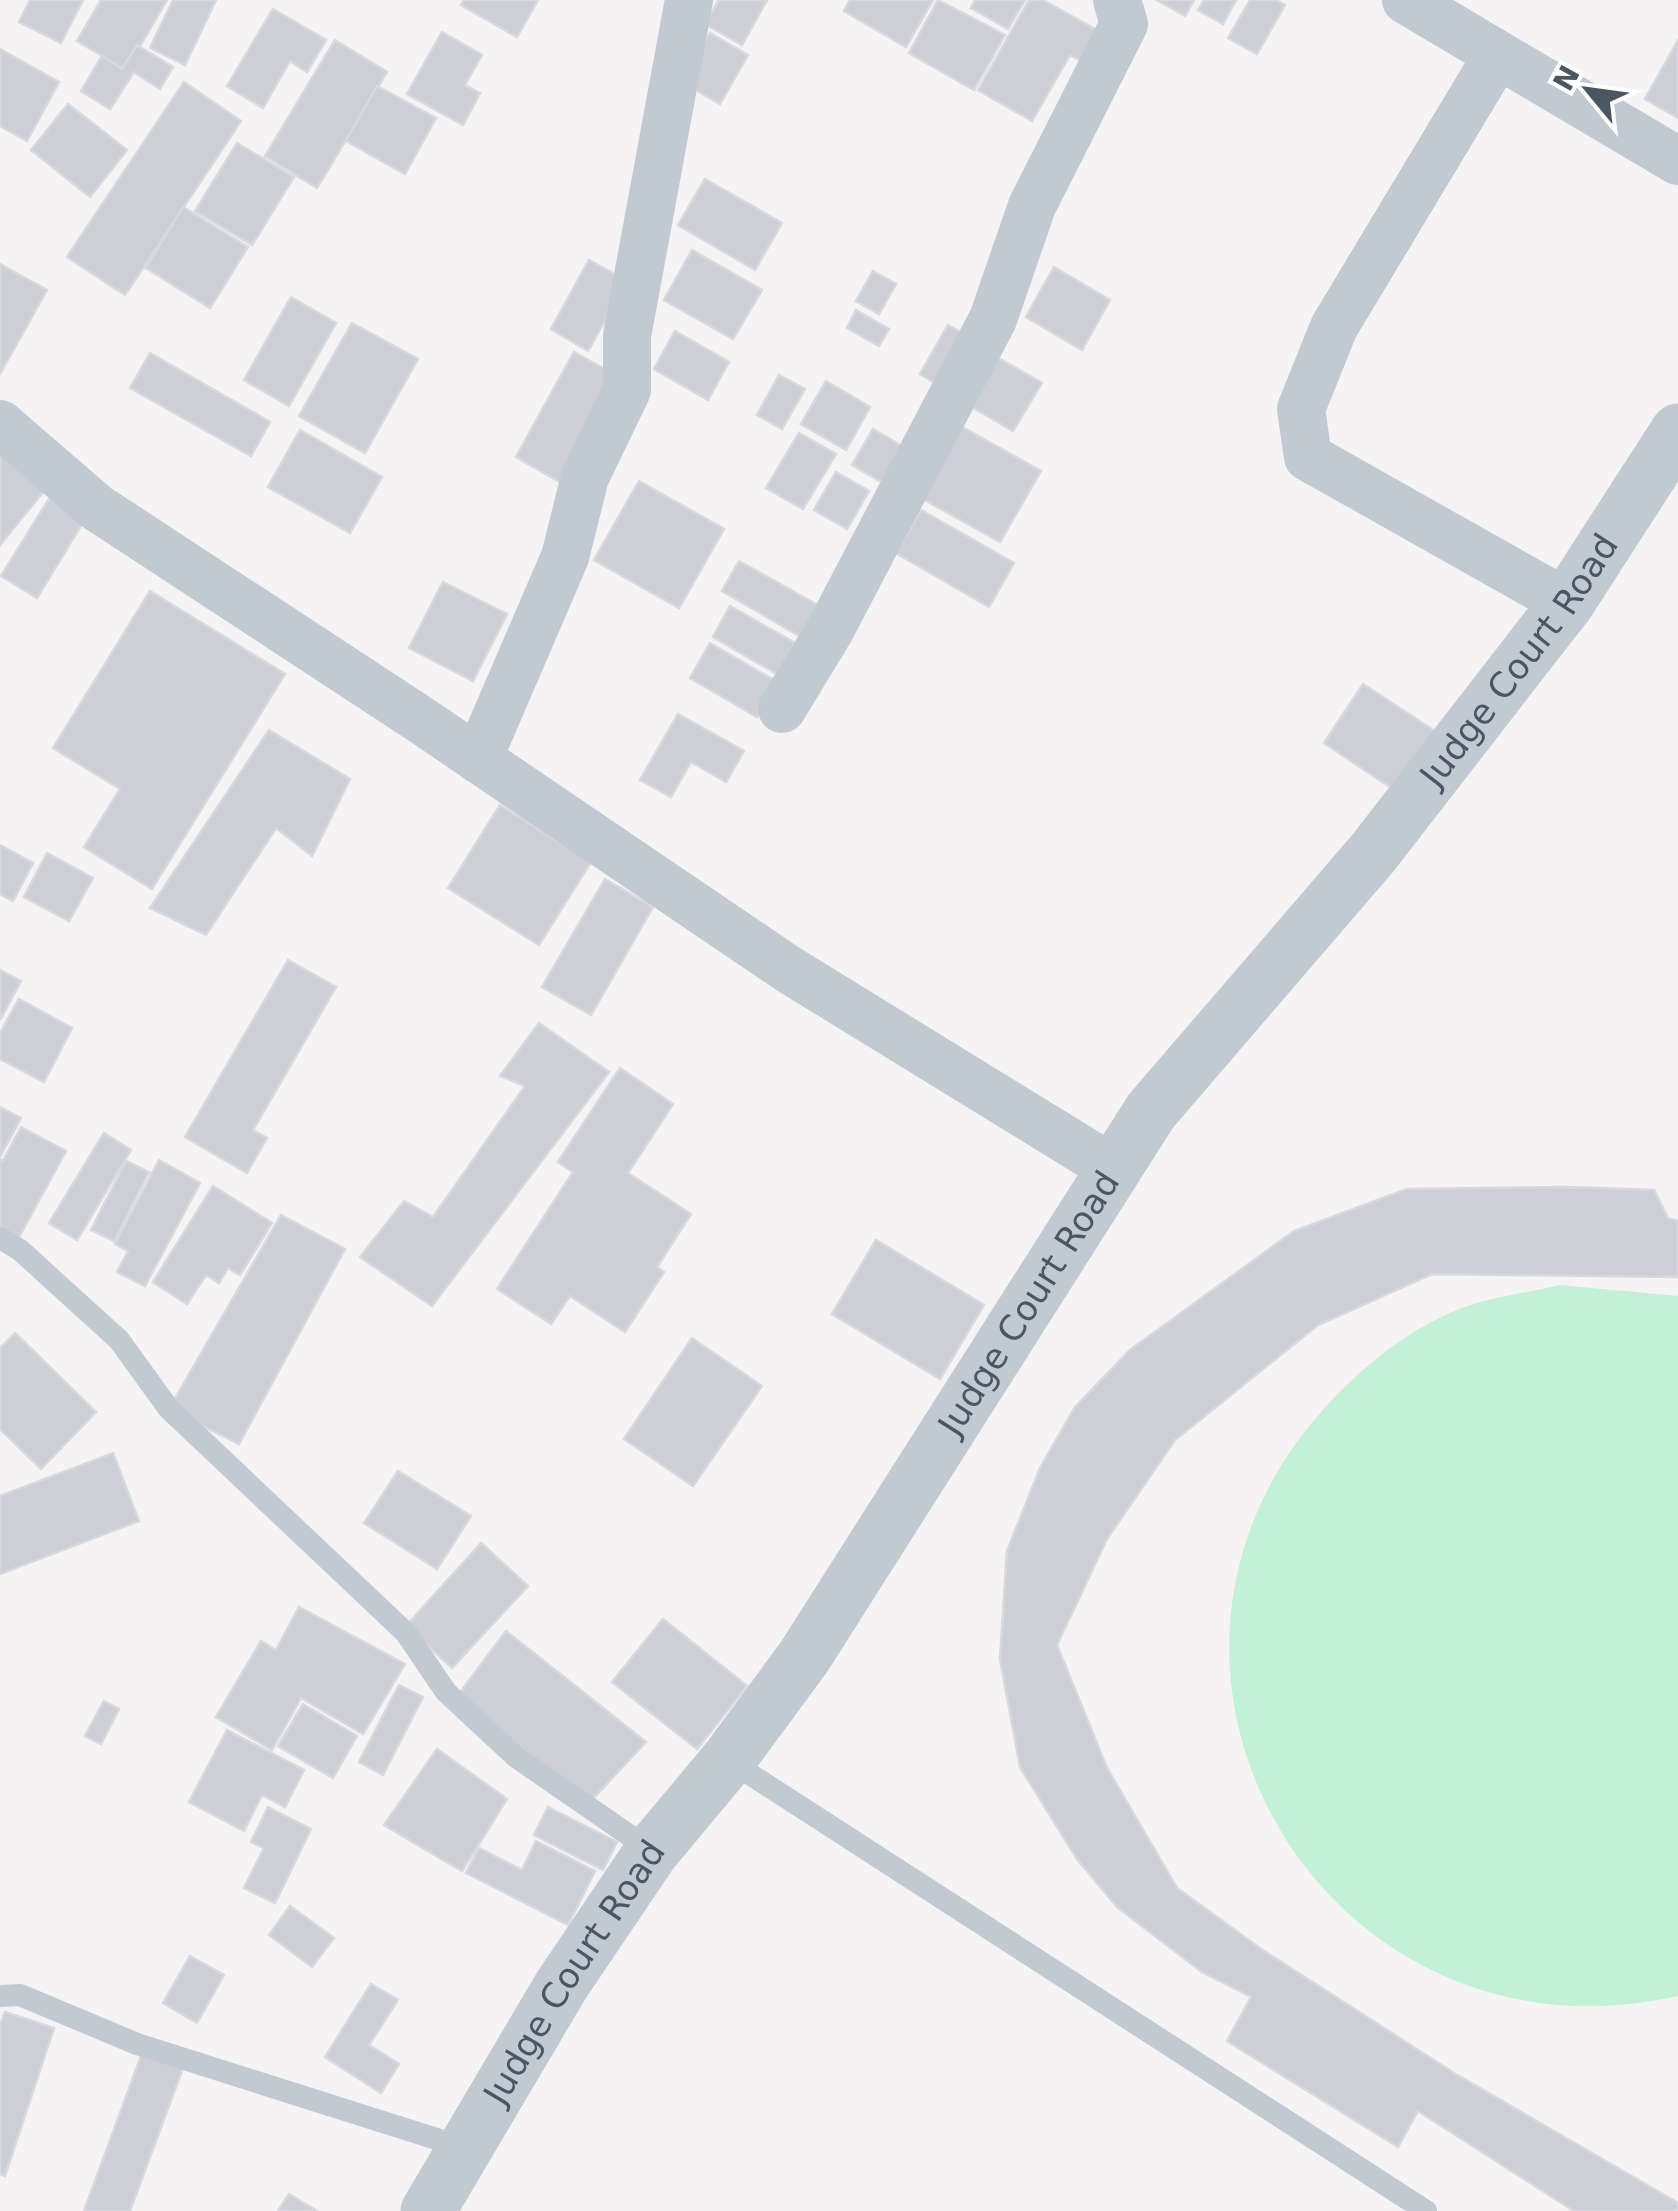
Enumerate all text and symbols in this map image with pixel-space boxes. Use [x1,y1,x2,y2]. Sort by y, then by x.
north arrow [1538,40,1638,140]
text: N [1546,60,1587,96]
street label: Judge Court Road [1411,527,1626,796]
street label: Judge Court Road [929,1164,1128,1444]
street label: Judge Court Road [475,1833,673,2113]

